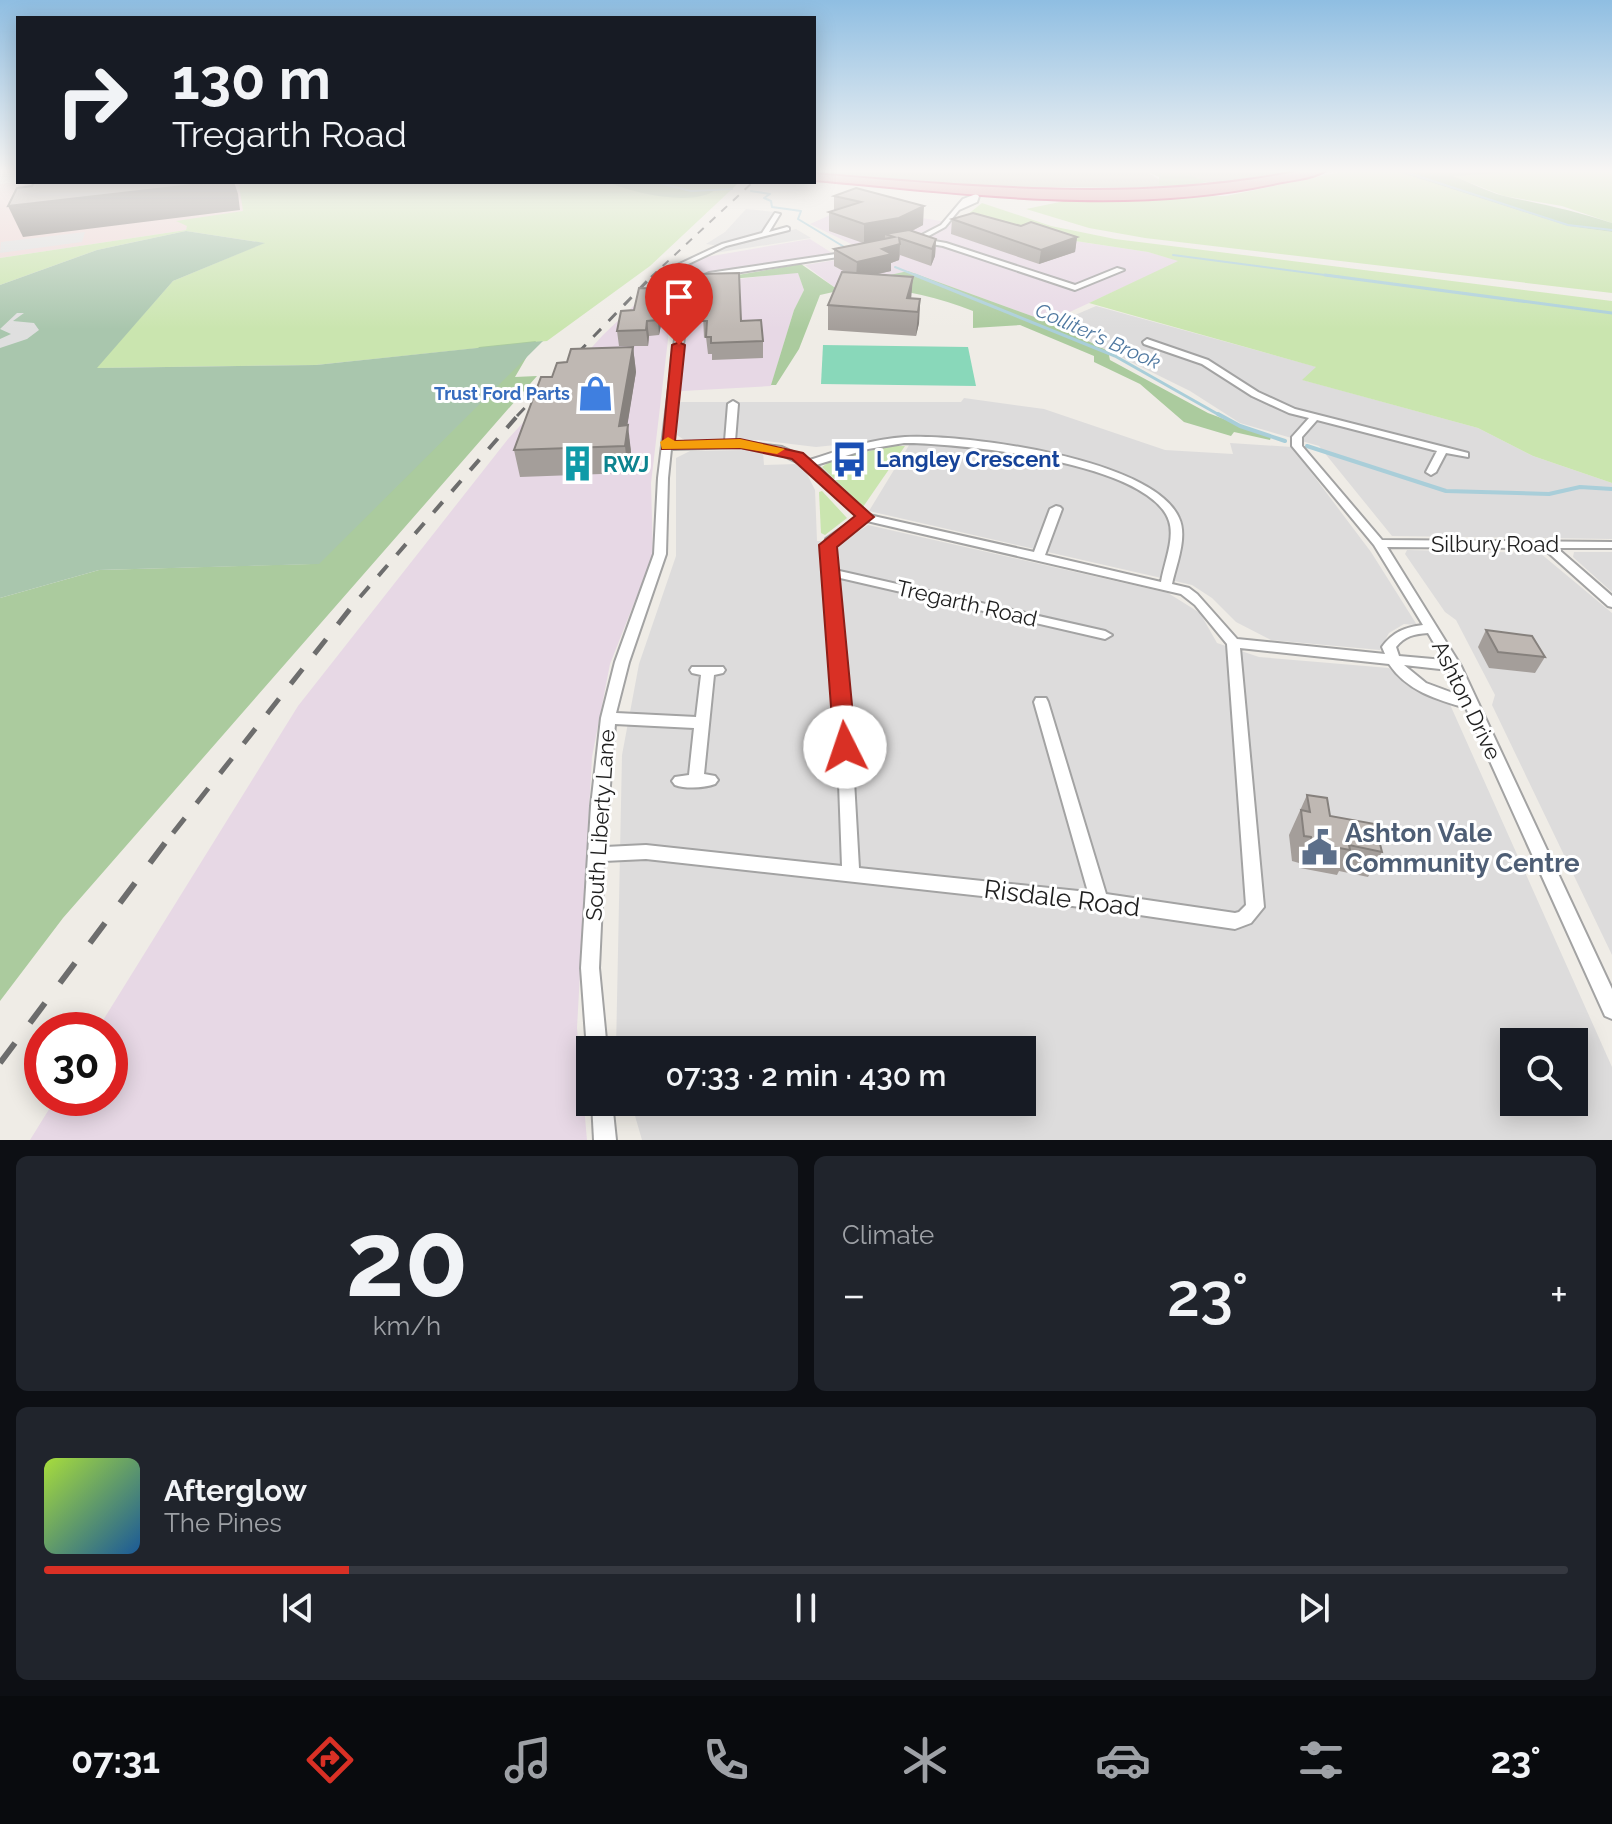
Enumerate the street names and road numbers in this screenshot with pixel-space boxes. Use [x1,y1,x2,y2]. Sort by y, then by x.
street label: Silbury Road [1431,531,1559,557]
street label: Tregarth Road [894,574,1040,632]
street label: Ashton Drive [1427,636,1507,764]
street label: South Liberty Lane [580,728,620,922]
street label: Risdale Road [982,874,1142,922]

